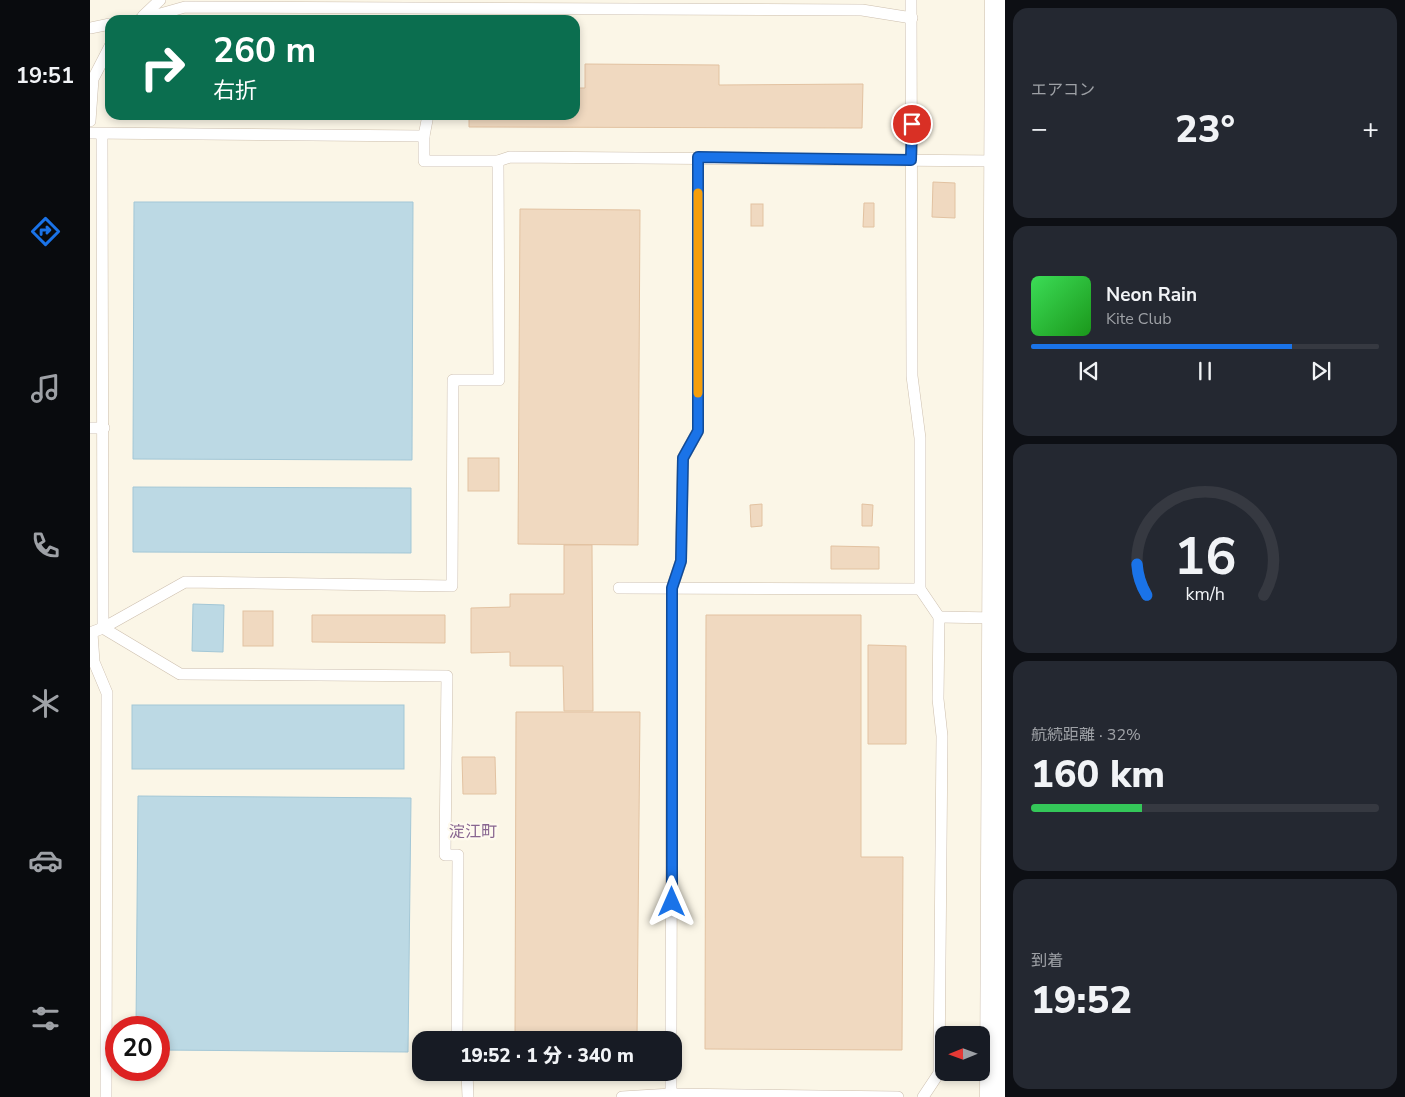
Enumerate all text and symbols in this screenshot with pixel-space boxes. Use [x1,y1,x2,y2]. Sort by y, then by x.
text: 260 m [213,27,316,74]
icon: right [130,35,195,100]
text: 19:51 [16,61,74,91]
text: 右折 [213,76,257,106]
text: エアコン [1031,79,1095,101]
pin [891,103,933,145]
text: 23° [1175,104,1235,155]
icon: arrive [898,110,926,138]
text: − [1031,110,1048,148]
text: + [1362,110,1379,148]
icon: directions [28,214,63,249]
text: Neon Rain [1106,282,1197,308]
text: Kite Club [1106,308,1172,330]
icon: previous [1075,357,1103,385]
icon: pause [1191,357,1219,385]
icon: next [1307,357,1335,385]
icon: music [28,371,63,406]
text: 16 [1174,521,1236,592]
icon: phone [28,528,63,563]
text: km/h [1185,582,1225,606]
icon: climate [28,686,63,721]
text: 航続距離 · 32% [1031,724,1141,746]
text: 160 km [1031,749,1165,800]
district label: 淀江町 [449,821,497,843]
icon: car [28,843,63,878]
position arrow [645,875,697,927]
text: 到着 [1031,950,1063,972]
text: 19:52 [1031,975,1132,1026]
icon: filters [28,1001,63,1036]
speed limit sign: 20 [105,1016,170,1081]
north arrow [935,1026,990,1081]
map controls [935,1026,990,1081]
text: 19:52 · 1 分 · 340 m [460,1043,634,1069]

